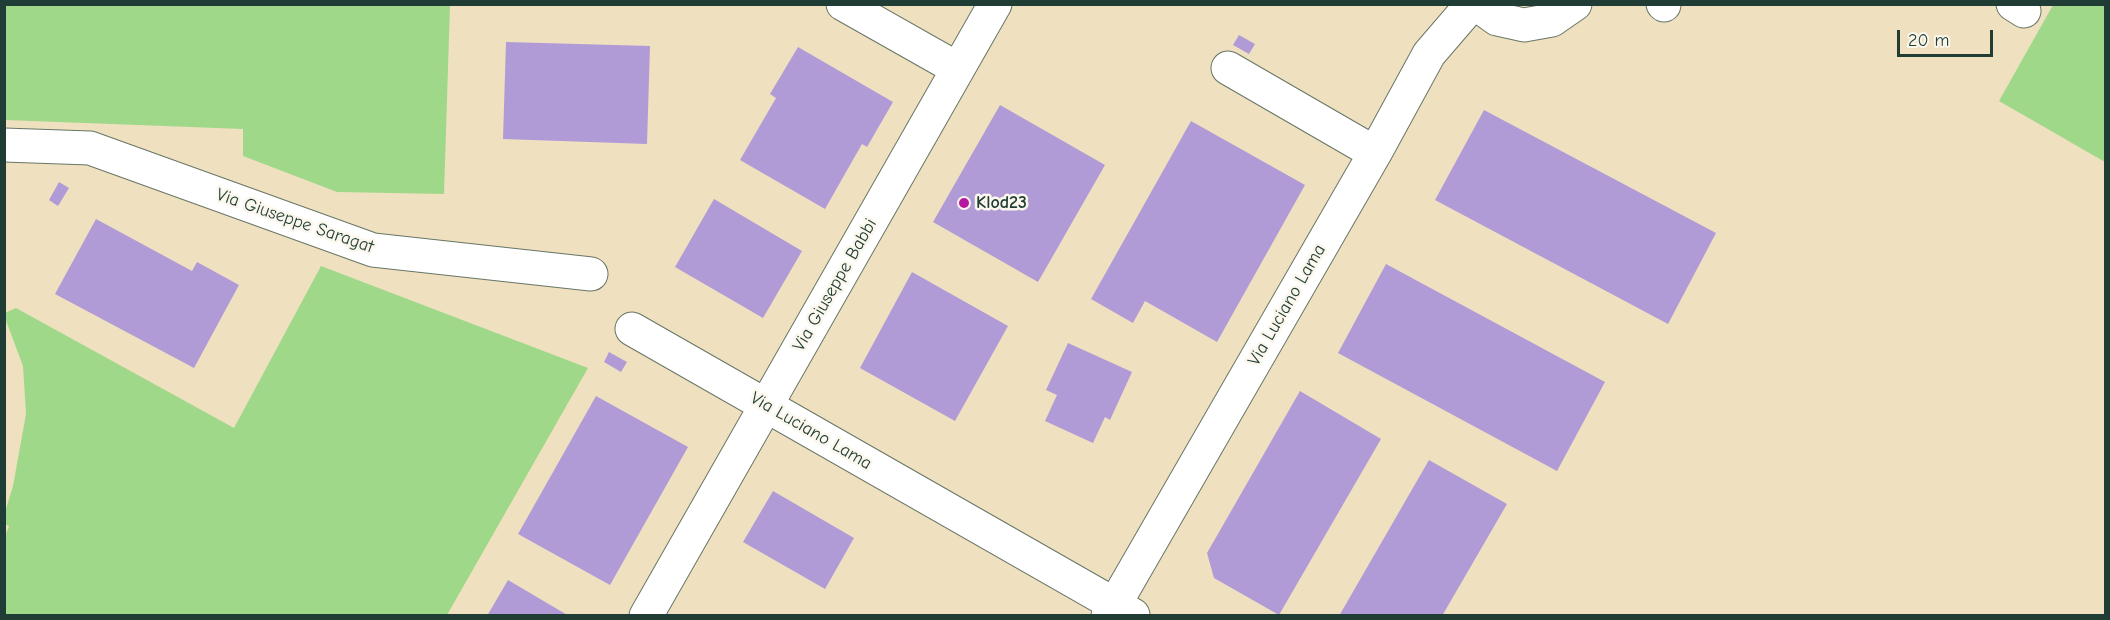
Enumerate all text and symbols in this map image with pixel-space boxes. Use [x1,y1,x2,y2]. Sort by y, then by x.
scale bar [1900,18,1996,56]
text: 20 m [1908,30,1949,51]
street label: Via Giuseppe Saragat [213,184,377,258]
place label: Klod23 [976,192,1027,214]
marker: Klod23 [957,196,971,210]
street label: Via Giuseppe Babbi [788,215,882,355]
street label: Via Luciano Lama [1243,240,1331,370]
street label: Via Luciano Lama [746,387,876,475]

